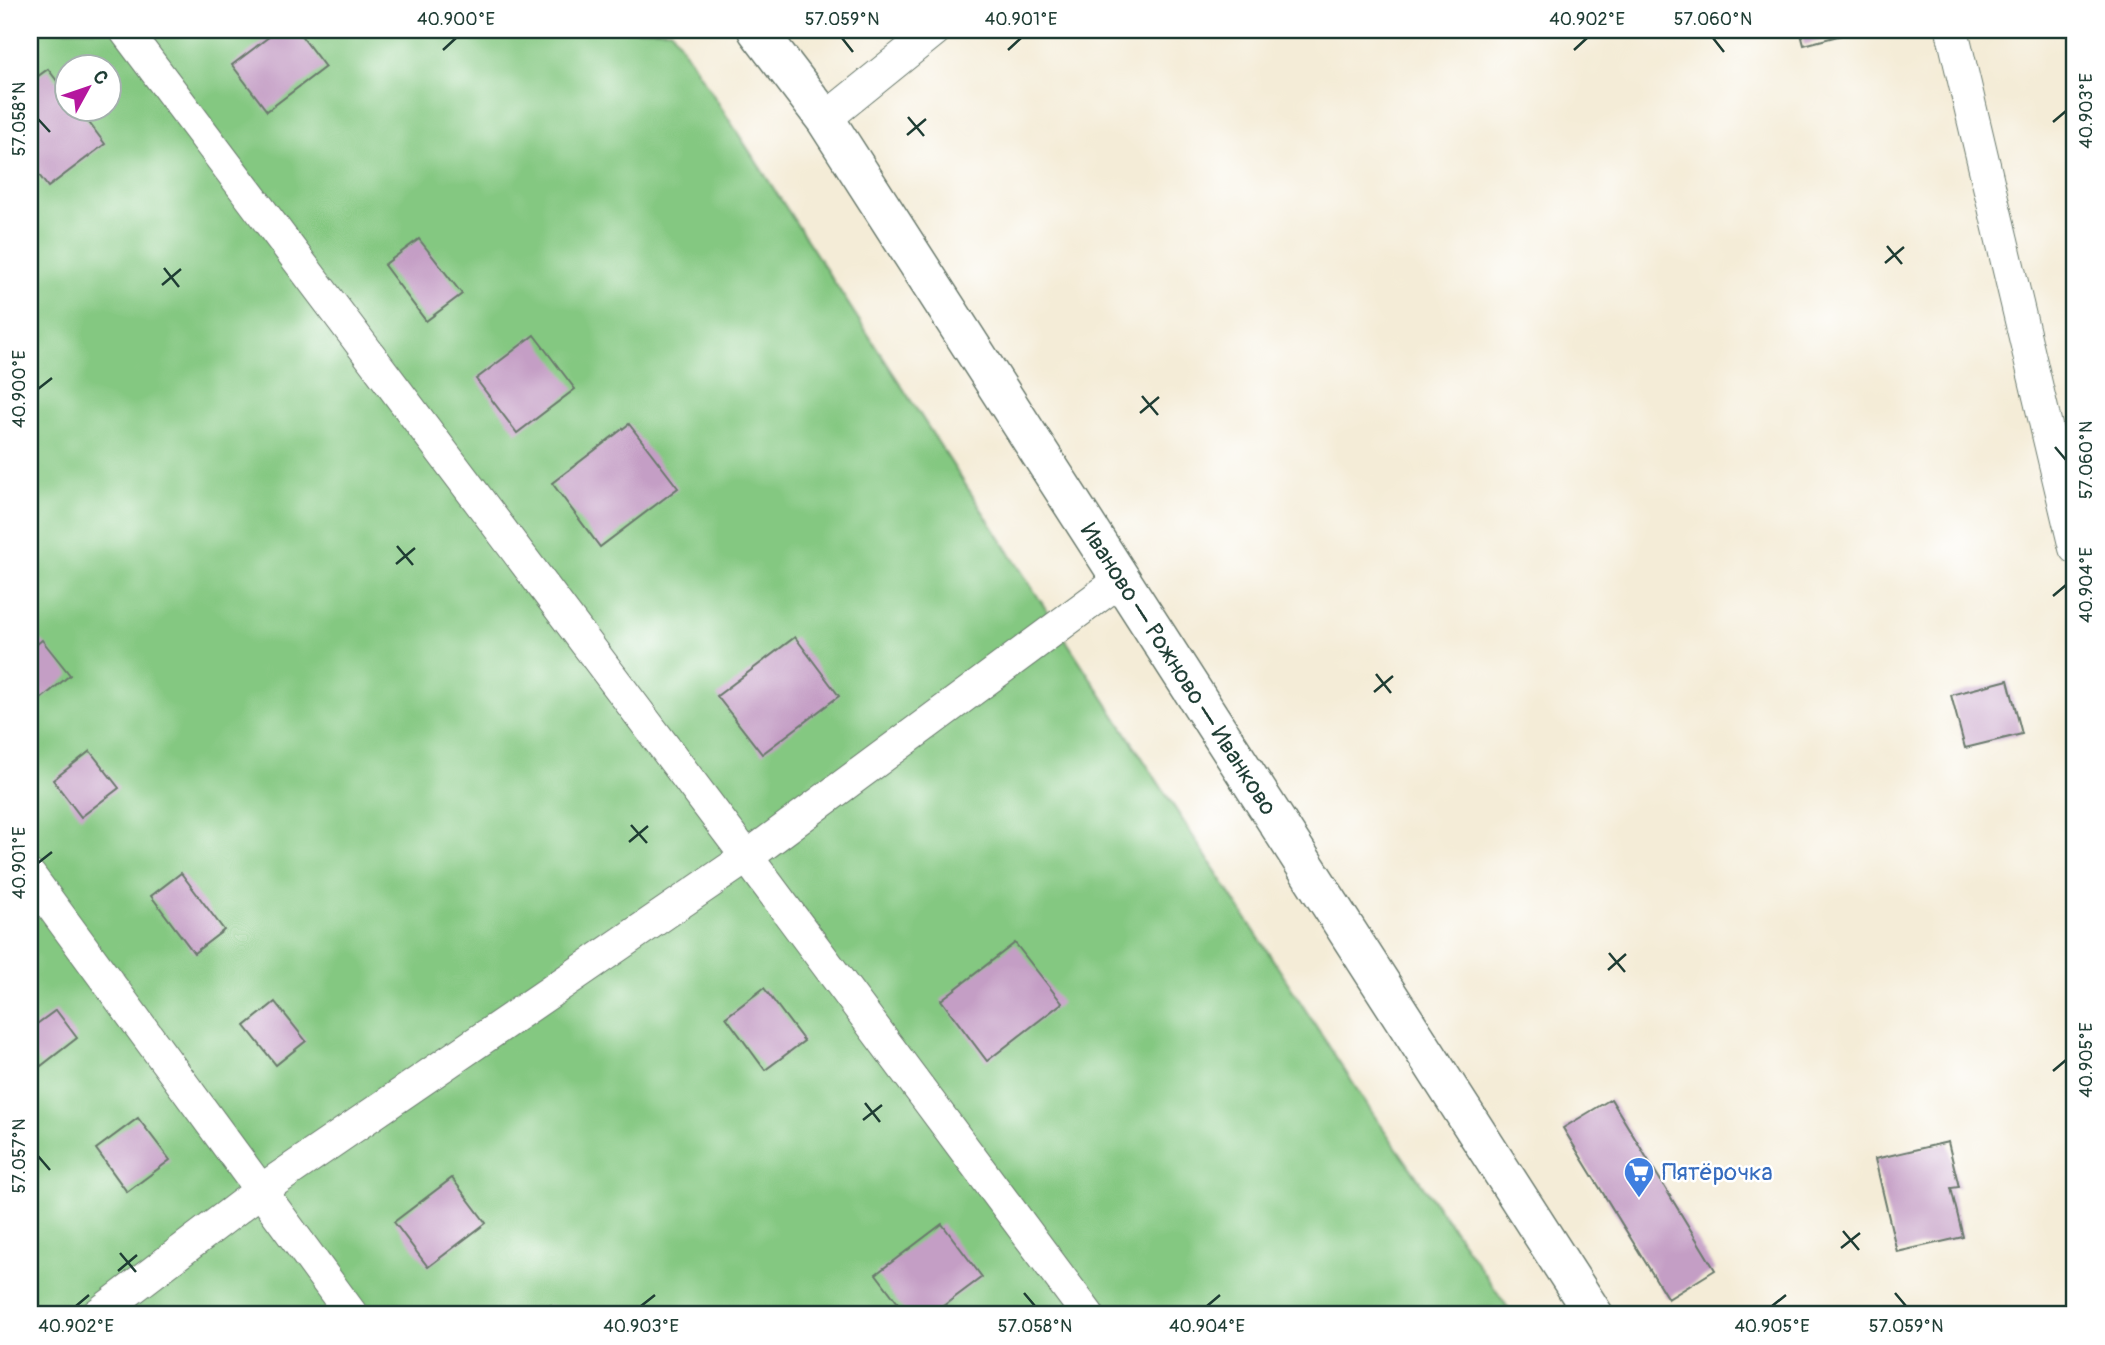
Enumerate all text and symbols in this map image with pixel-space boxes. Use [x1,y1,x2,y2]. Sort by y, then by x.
text: 40.900°E [417,8,495,31]
text: 57.059°N [805,8,879,31]
text: 40.901°E [985,8,1057,31]
text: 40.902°E [1549,8,1625,31]
text: 57.060°N [1674,8,1752,31]
north arrow [52,52,122,122]
text: С [87,66,113,90]
text: 40.903°E [2075,73,2098,149]
text: 57.058°N [8,82,31,156]
text: 40.900°E [8,350,31,428]
text: 57.060°N [2075,421,2098,499]
street label: Иваново — Рожново — Иванково [1074,518,1283,821]
text: 40.904°E [2075,547,2098,623]
text: 40.901°E [8,827,31,899]
text: 40.905°E [2075,1022,2098,1098]
text: 57.057°N [8,1119,31,1193]
supermarket icon: Пятёрочка [1622,1155,1656,1199]
place label: Пятёрочка [1662,1158,1773,1187]
text: 40.902°E [38,1315,114,1338]
text: 40.903°E [603,1315,679,1338]
text: 57.058°N [998,1315,1072,1338]
text: 40.904°E [1169,1315,1245,1338]
text: 40.905°E [1734,1315,1810,1338]
text: 57.059°N [1869,1315,1943,1338]

